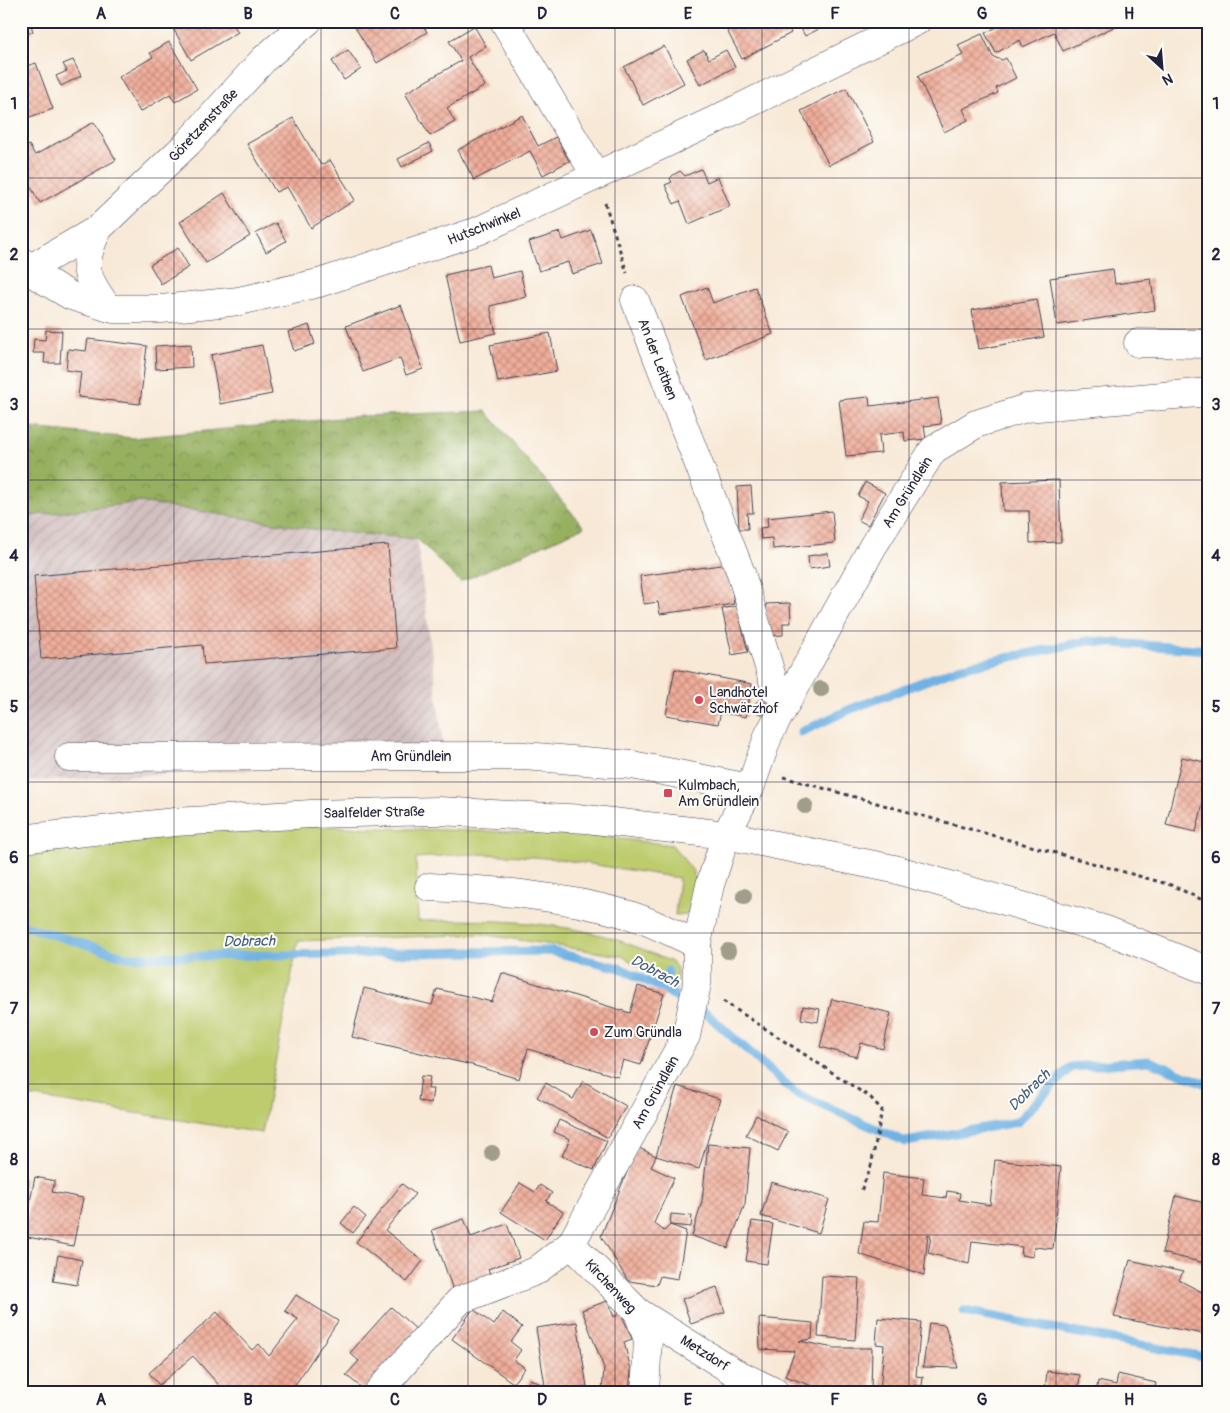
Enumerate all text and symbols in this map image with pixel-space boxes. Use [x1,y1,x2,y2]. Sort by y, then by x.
text: A [96,4,107,24]
text: B [243,4,253,24]
text: C [390,4,400,24]
text: D [537,4,547,24]
text: E [684,4,693,24]
text: F [830,4,840,24]
text: G [977,4,988,24]
text: H [1124,4,1134,24]
north arrow [1138,42,1188,92]
text: N [1159,70,1175,89]
street label: Göretzenstraße [165,85,242,165]
text: 1 [11,94,17,114]
text: 1 [1213,94,1219,114]
street label: Hutschwinkel [445,204,523,249]
text: 2 [10,245,19,265]
text: 2 [1212,245,1221,265]
street label: An der Leithen [634,316,681,402]
text: 3 [10,395,19,415]
text: 3 [1212,395,1221,415]
street label: Am Gründlein [879,453,936,531]
text: 4 [9,546,19,566]
text: 4 [1211,546,1221,566]
place label: Landhotel Schwärzhof [709,684,779,717]
marker: Landhotel Schwärzhof [693,694,705,706]
text: 5 [10,697,19,717]
text: 5 [1212,697,1221,717]
street label: Am Gründlein [370,748,452,765]
place label: Kulmbach, Am Gründlein [678,777,759,810]
marker: Kulmbach, Am Gründlein [662,787,674,799]
street label: Saalfelder Straße [323,803,425,822]
text: 6 [9,848,19,868]
text: 6 [1211,848,1221,868]
water label: Dobrach [223,932,276,951]
water label: Dobrach [627,951,683,992]
text: 7 [10,999,19,1019]
text: 7 [1212,999,1221,1019]
place label: Zum Gründla [604,1024,682,1041]
marker: Zum Gründla [588,1026,600,1038]
street label: Am Gründlein [628,1053,683,1132]
water label: Dobrach [1004,1065,1055,1115]
text: 8 [10,1150,18,1170]
text: 8 [1212,1150,1220,1170]
street label: Kirchenweg [581,1256,640,1317]
text: 9 [10,1301,18,1321]
text: 9 [1212,1301,1220,1321]
street label: Metzdorf [677,1332,733,1375]
text: A [96,1390,107,1410]
text: B [243,1390,253,1410]
text: C [390,1390,400,1410]
text: D [537,1390,547,1410]
text: E [684,1390,693,1410]
text: F [830,1390,840,1410]
text: G [977,1390,988,1410]
text: H [1124,1390,1134,1410]

